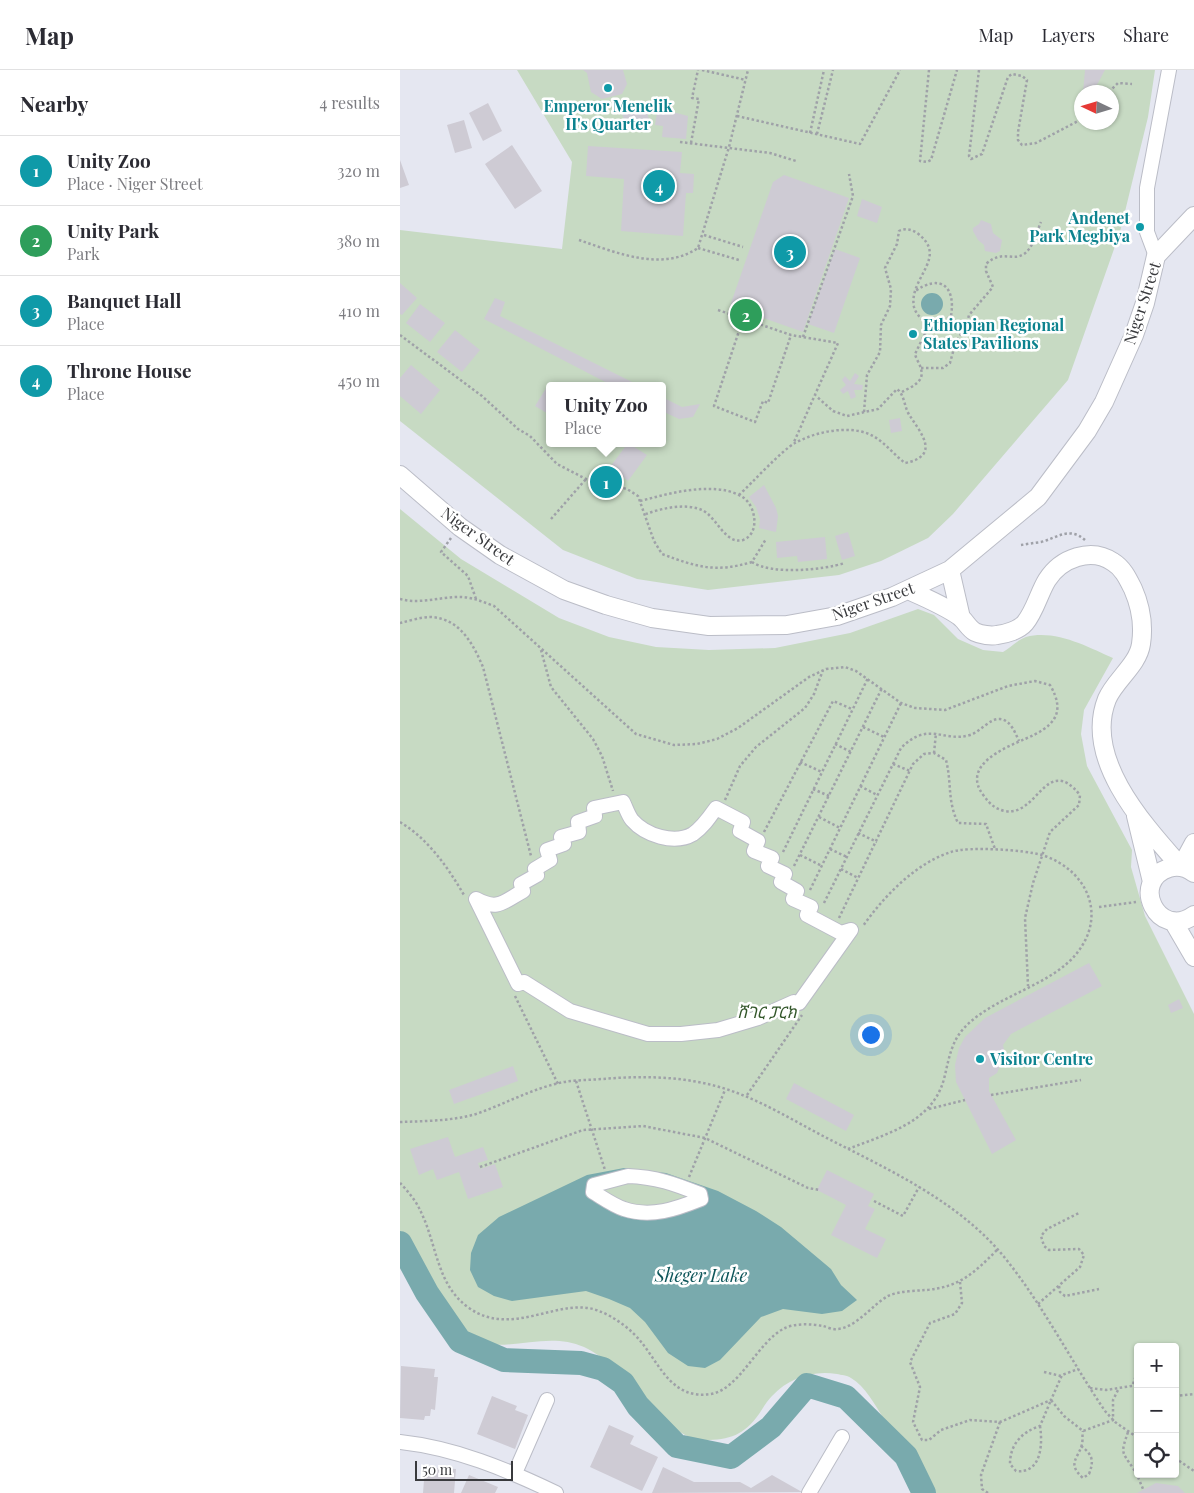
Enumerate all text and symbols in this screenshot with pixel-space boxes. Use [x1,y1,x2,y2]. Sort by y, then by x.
text: Map [25,19,74,51]
text: Map [978,23,1013,47]
text: Layers [1041,23,1095,47]
text: Share [1123,23,1169,47]
marker: Emperor Menelik II's Quarter [602,82,614,94]
north arrow [1074,85,1119,130]
text: Nearby [20,89,89,117]
text: 4 results [319,92,380,113]
place label: Emperor Menelik II's Quarter [543,95,673,134]
text: Unity Zoo [67,147,151,173]
text: 1 [33,160,39,181]
text: 320 m [337,160,380,181]
pin: 4 [643,167,675,205]
text: Place · Niger Street [67,173,203,194]
place label: Andenet Park Megbiya [1029,207,1131,246]
text: Unity Park [67,217,159,243]
marker: Andenet Park Megbiya [1134,221,1146,233]
text: 2 [32,230,40,251]
text: 380 m [337,230,380,251]
pin: 3 [774,233,806,271]
text: Park [67,243,100,264]
street label: Niger Street [1118,258,1165,347]
text: Banquet Hall [67,287,181,313]
pin: 2 [730,296,762,334]
text: 3 [32,300,40,321]
text: 410 m [338,300,380,321]
text: Place [67,313,105,334]
place label: Ethiopian Regional States Pavilions [923,314,1064,353]
marker: Ethiopian Regional States Pavilions [907,328,919,340]
text: Throne House [67,357,192,383]
text: 4 [32,370,40,391]
text: 450 m [338,370,380,391]
popup [546,382,666,447]
text: Place [67,383,105,404]
text: Unity Zoo [564,391,648,417]
text: Place [564,417,602,438]
pin: 1 [590,463,622,501]
street label: Niger Street [437,502,519,570]
street label: Niger Street [829,577,917,624]
park label: ሸገር ፓርክ [737,1001,797,1022]
your location [858,1022,884,1048]
place label: Visitor Centre [989,1048,1093,1069]
marker: Visitor Centre [974,1053,986,1065]
water label: Sheger Lake [654,1263,747,1287]
map controls [1134,1343,1179,1478]
button: + [1134,1343,1179,1388]
button: − [1134,1388,1179,1433]
button: locate [1134,1433,1179,1478]
scale bar [415,1458,512,1481]
text: 50 m [422,1460,452,1479]

